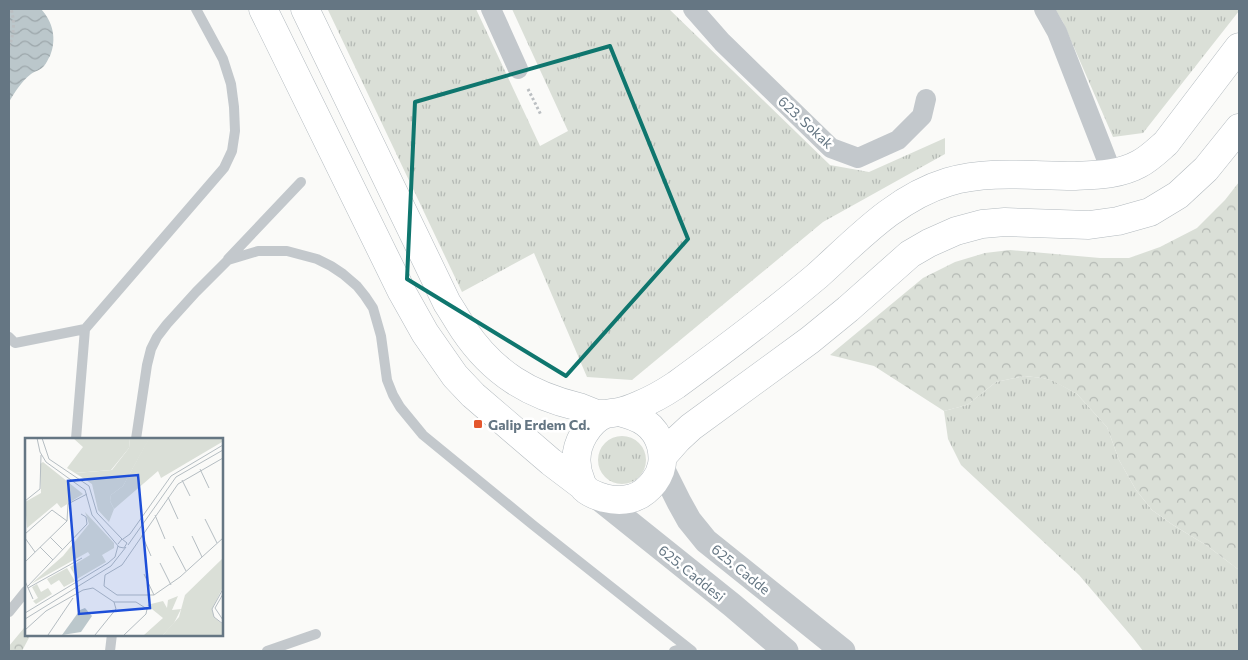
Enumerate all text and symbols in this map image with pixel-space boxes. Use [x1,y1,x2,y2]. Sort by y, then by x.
street label: 623. Sokak [775,92,837,152]
place label: Galip Erdem Cd. [488,416,590,433]
marker: Galip Erdem Cd. [472,418,484,430]
inset map [25,438,222,635]
street label: 625. Cadde [708,540,774,598]
street label: 625. Caddesi [655,541,729,605]

